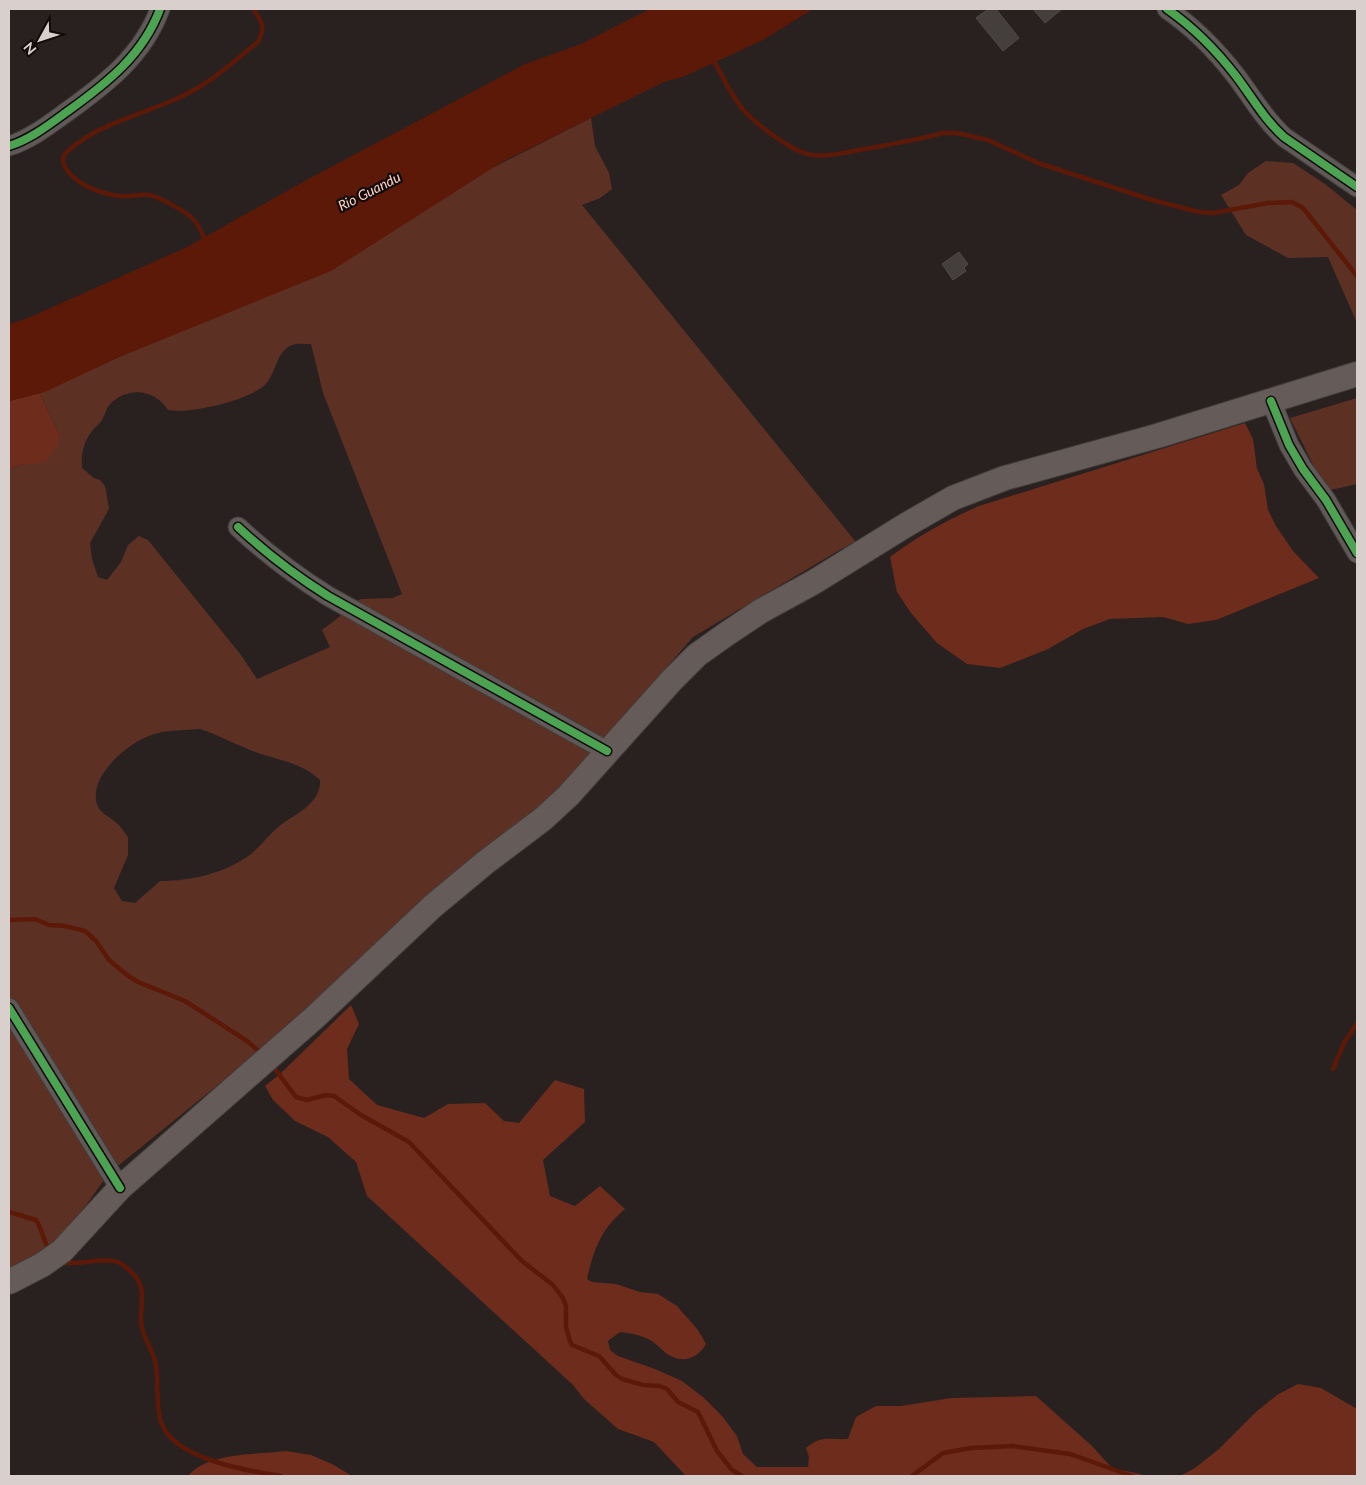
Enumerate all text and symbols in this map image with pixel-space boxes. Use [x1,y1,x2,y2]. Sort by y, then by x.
north arrow [15,15,65,65]
text: N [20,39,40,58]
water label: Rio Guandu [335,168,403,214]

